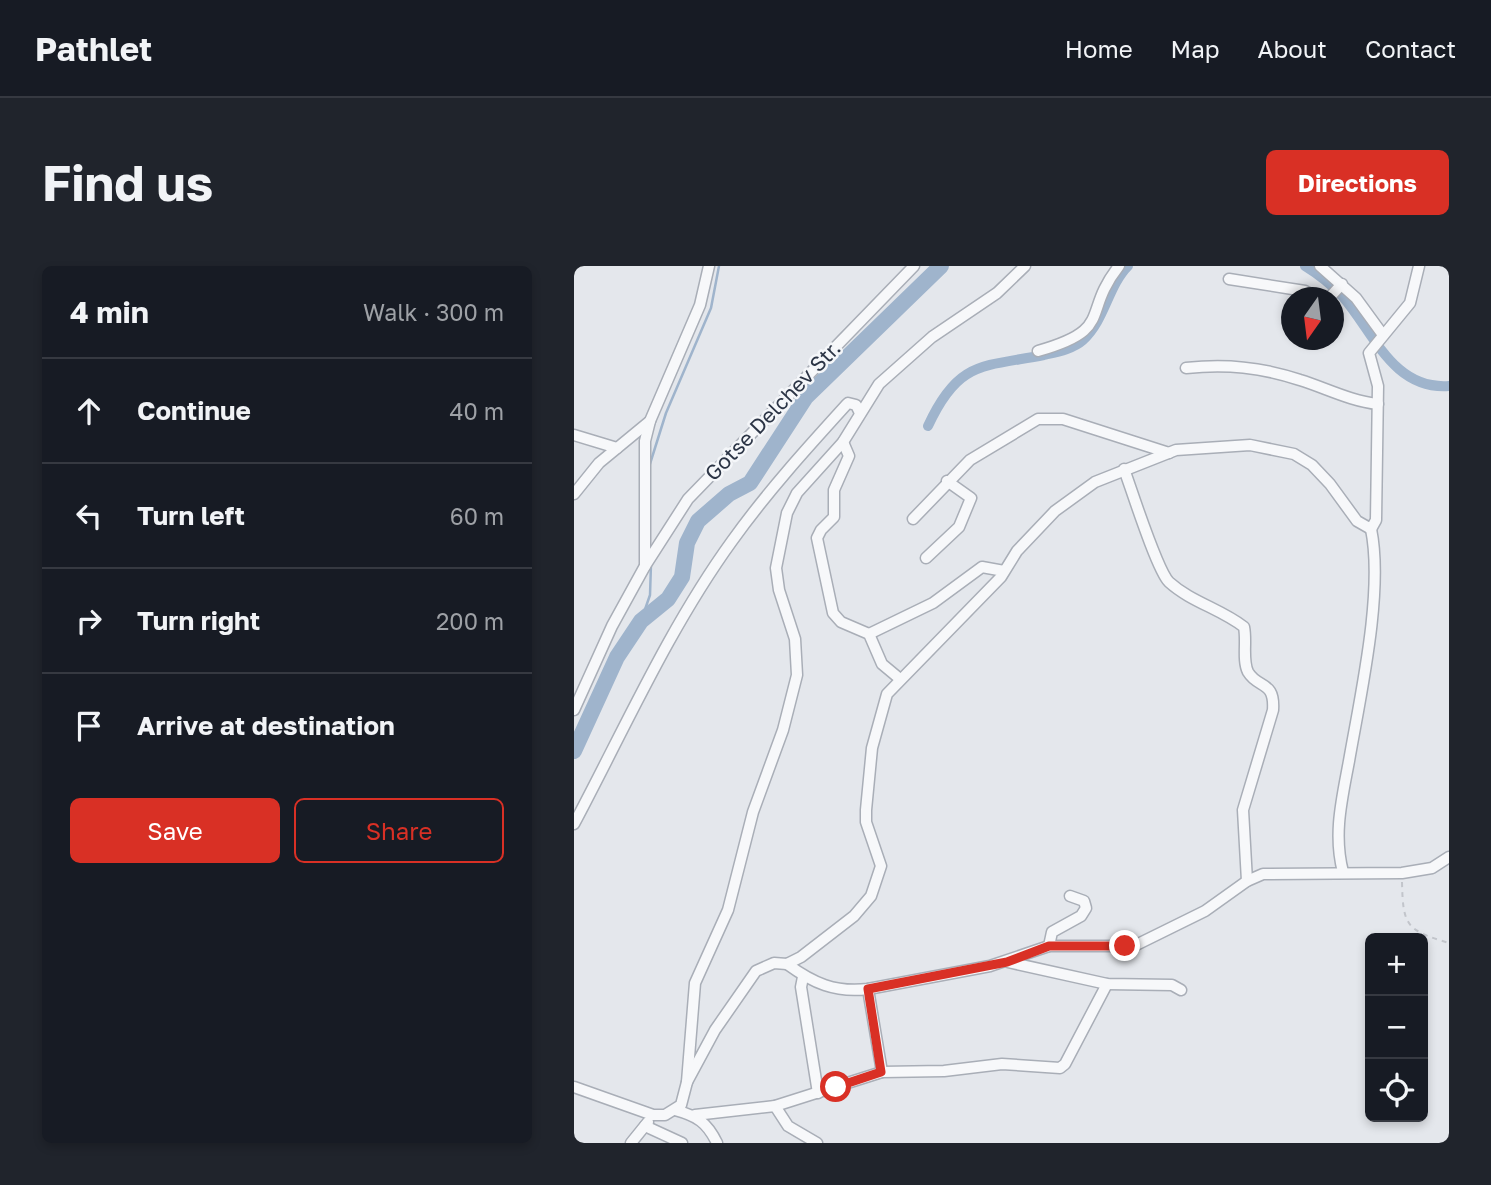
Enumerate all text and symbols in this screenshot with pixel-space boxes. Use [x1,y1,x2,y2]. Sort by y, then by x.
text: Pathlet [35,29,152,68]
text: Home [1065,34,1133,63]
text: Map [1171,34,1220,63]
text: About [1258,34,1327,63]
text: Contact [1365,34,1456,63]
button: Directions [1266,150,1449,215]
text: Find us [42,153,213,212]
north arrow [1281,287,1344,350]
text: 4 min [70,294,149,330]
text: Walk · 300 m [363,298,504,326]
street label: Gotse Delchev Str. [699,335,846,486]
icon: ahead [70,392,108,430]
text: Continue [137,395,251,426]
text: 40 m [450,397,504,425]
icon: left [70,497,108,535]
text: Turn left [137,500,245,531]
text: 60 m [450,502,504,530]
icon: right [70,602,108,640]
text: Turn right [137,605,260,636]
text: 200 m [436,607,504,635]
icon: arrive [70,707,108,745]
text: Arrive at destination [137,710,395,741]
button: Save [70,798,280,863]
button: Share [294,798,504,863]
route end [1109,930,1140,961]
map controls [1365,933,1428,1122]
button: + [1365,933,1428,996]
button: − [1365,996,1428,1059]
button: locate [1365,1059,1428,1122]
route start [820,1071,851,1102]

